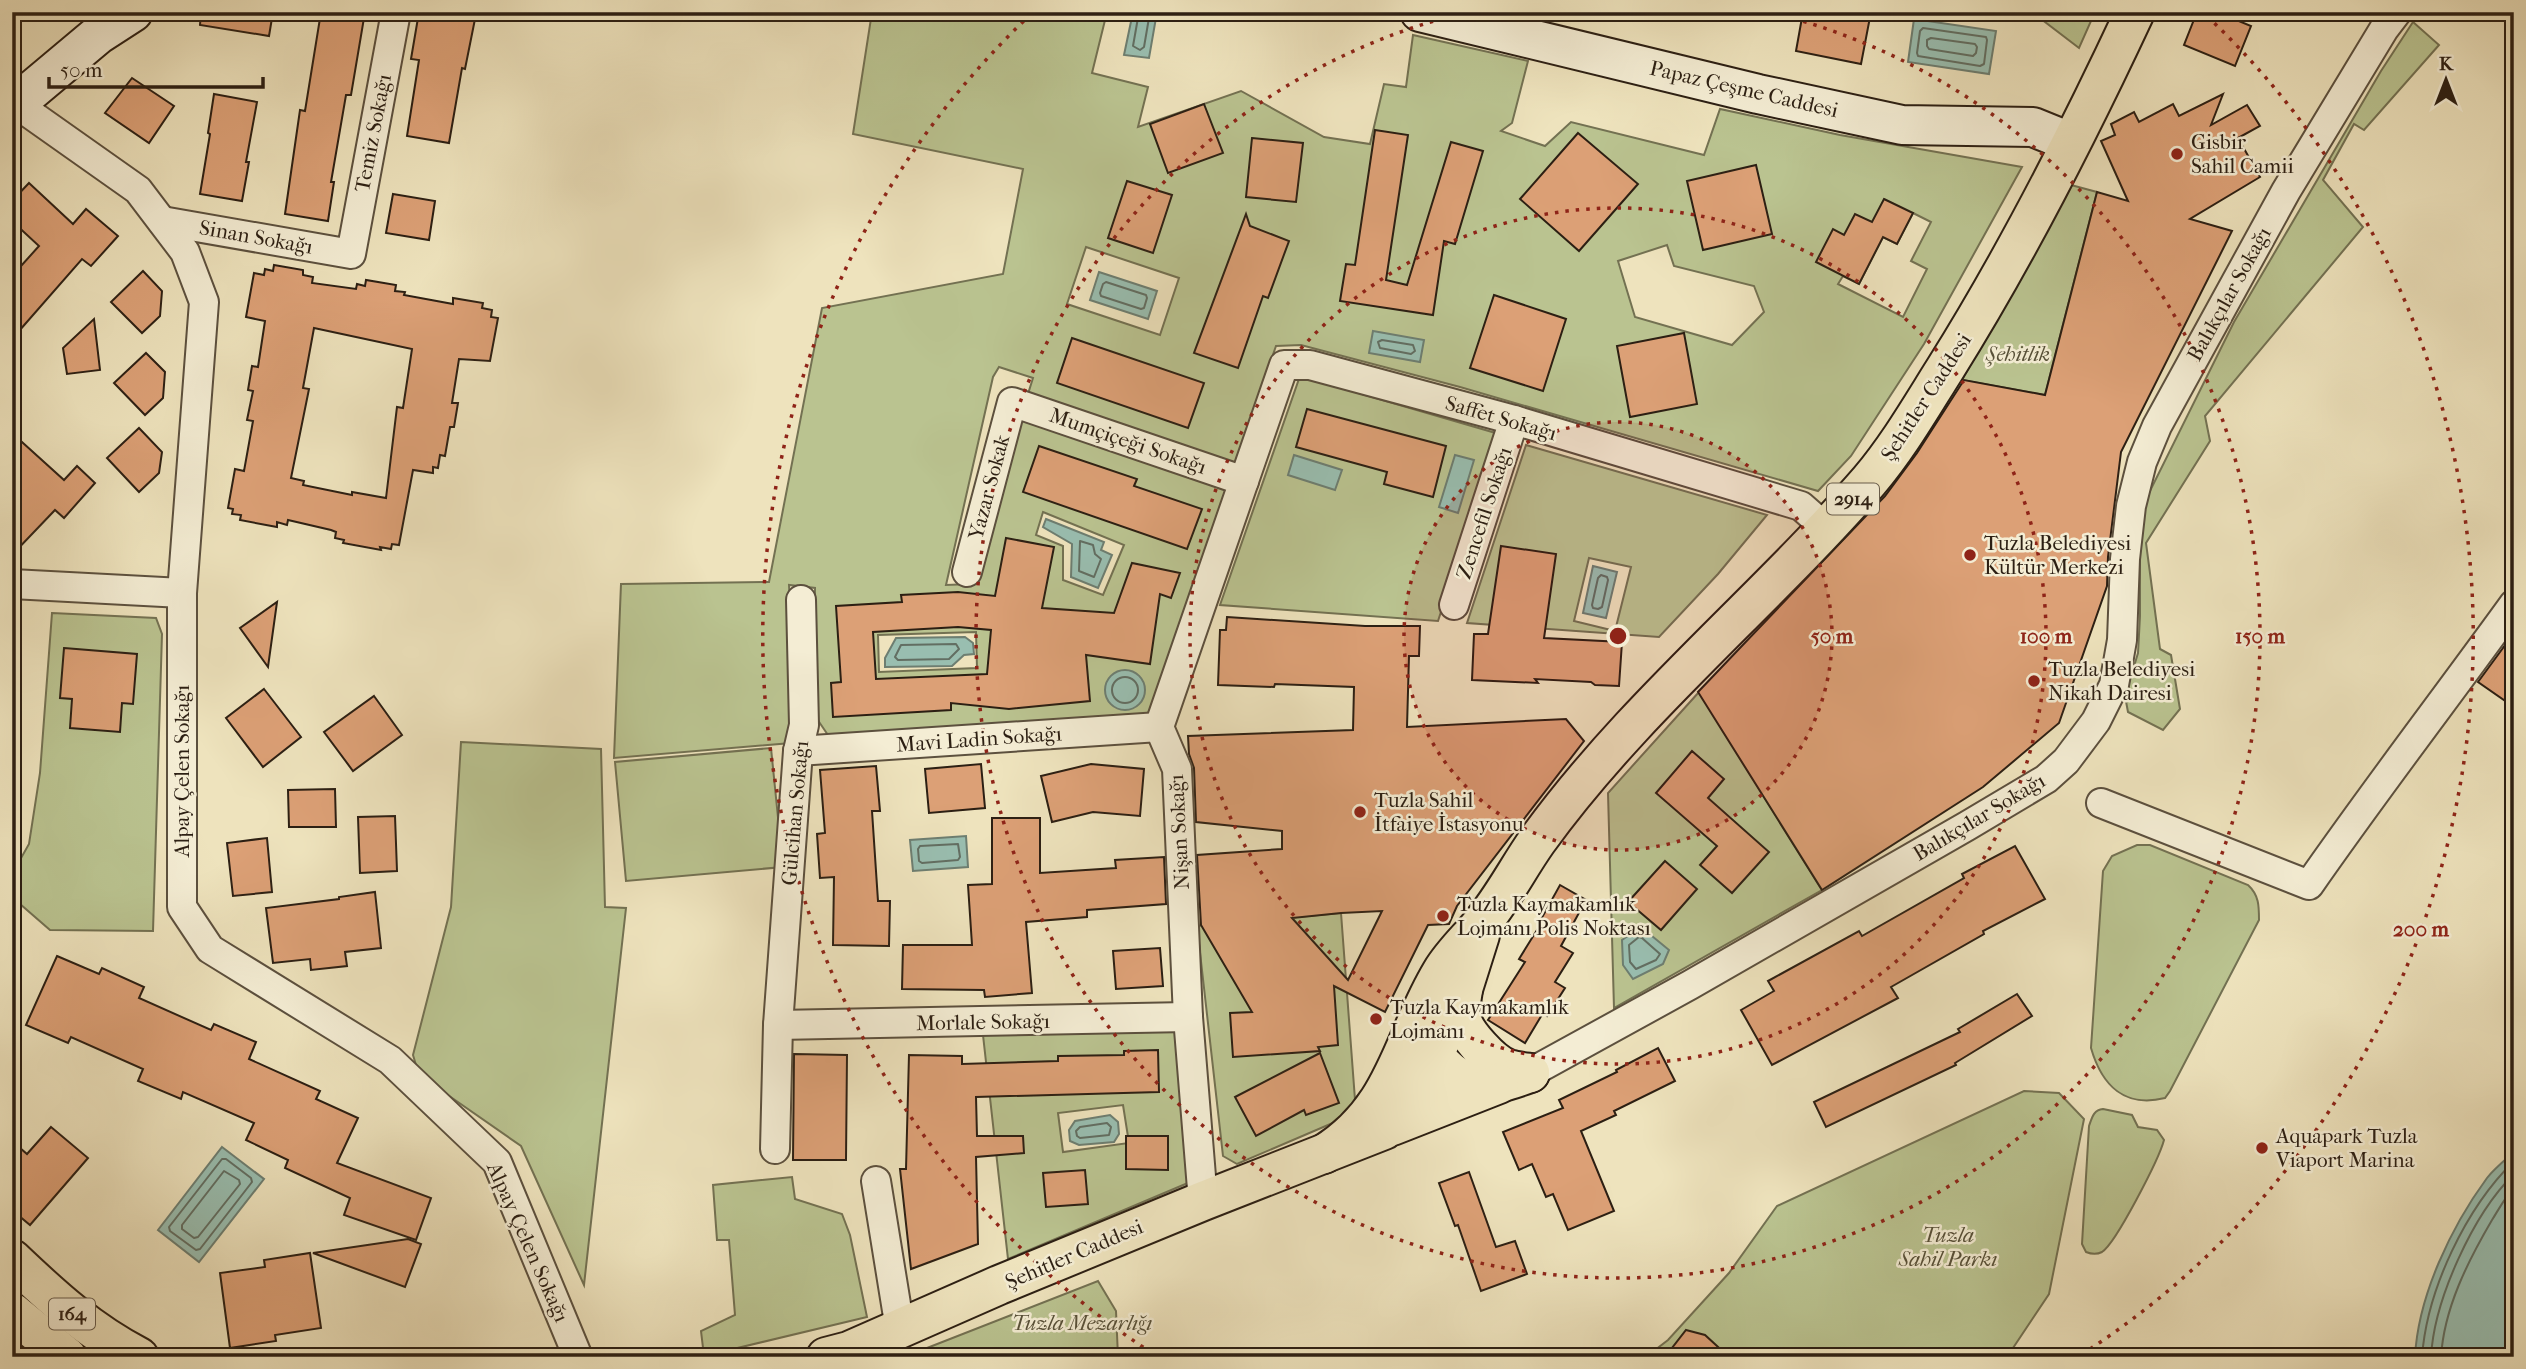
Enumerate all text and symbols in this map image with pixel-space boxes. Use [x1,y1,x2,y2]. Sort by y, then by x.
scale bar [49,46,262,90]
north arrow [2410,46,2480,116]
text: K [2439,53,2454,75]
street label: Papaz Çeşme Caddesi [1647,56,1841,123]
text: 50 m [60,58,103,82]
street label: Temiz Sokağı [350,72,396,194]
place label: Gisbir Sahil Camii [2191,130,2294,178]
marker: Gisbir Sahil Camii [2169,146,2185,162]
street label: Sinan Sokağı [197,215,315,259]
street label: Balıkçılar Sokağı [2182,223,2276,365]
street label: Şehitler Caddesi [1876,329,1976,465]
park label: Şehitlik [1985,342,2050,367]
street label: Saffet Sokağı [1443,391,1559,445]
street label: Mumçiçeği Sokağı [1046,403,1210,479]
street label: Yazar Sokak [963,432,1015,543]
street label: Zencefil Sokağı [1451,444,1517,582]
road number: 2914 [1827,484,1879,514]
place label: Tuzla Belediyesi Kültür Merkezi [1984,531,2131,579]
marker: Tuzla Belediyesi Kültür Merkezi [1962,547,1978,563]
centre of rings [1606,624,1630,648]
text: 50 m [1811,624,1854,648]
text: 100 m [2020,624,2073,648]
text: 150 m [2235,624,2286,648]
place label: Tuzla Belediyesi Nikah Dairesi [2048,657,2195,705]
marker: Tuzla Belediyesi Nikah Dairesi [2026,673,2042,689]
street label: Alpay Çelen Sokağı [170,685,195,858]
street label: Mavi Ladin Sokağı [895,721,1063,757]
street label: Gülcihan Sokağı [777,740,813,886]
street label: Balıkçılar Sokağı [1909,768,2049,866]
street label: Nişan Sokağı [1164,774,1194,890]
place label: Tuzla Sahil İtfaiye İstasyonu [1374,788,1524,836]
marker: Tuzla Sahil İtfaiye İstasyonu [1352,804,1368,820]
place label: Tuzla Kaymakamlık Lojmanı Polis Noktası [1457,892,1651,940]
marker: Tuzla Kaymakamlık Lojmanı Polis Noktası [1435,908,1451,924]
text: 200 m [2393,917,2450,941]
place label: Tuzla Kaymakamlık Lojmanı [1390,995,1569,1043]
street label: Morlale Sokağı [916,1009,1050,1035]
marker: Tuzla Kaymakamlık Lojmanı [1368,1011,1384,1027]
place label: Aquapark Tuzla Viaport Marina [2275,1124,2418,1172]
marker: Aquapark Tuzla Viaport Marina [2254,1140,2270,1156]
street label: Alpay Çelen Sokağı [481,1158,574,1326]
street label: Şehitler Caddesi [1002,1214,1146,1294]
park label: Tuzla Sahil Parkı [1898,1223,1997,1271]
road number: 164 [49,1298,95,1330]
park label: Tuzla Mezarlığı [1012,1311,1152,1335]

